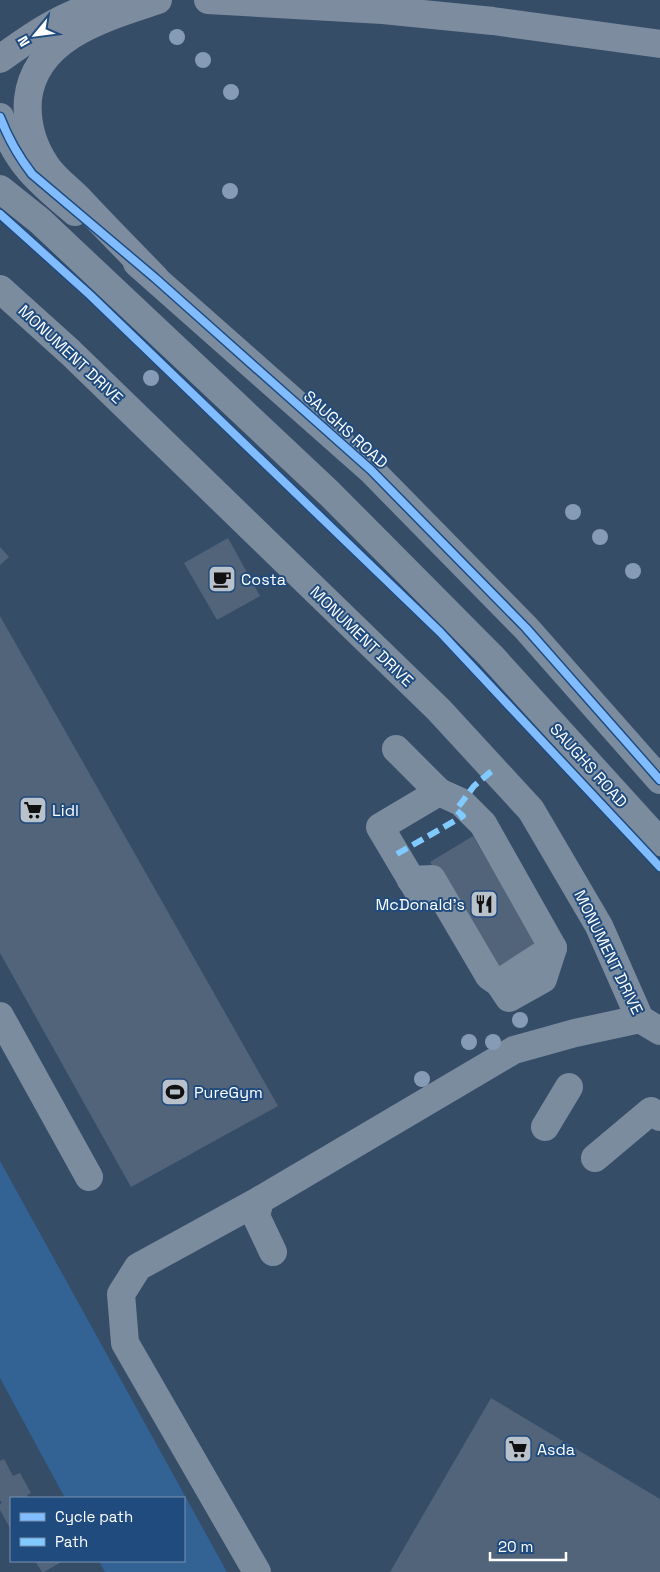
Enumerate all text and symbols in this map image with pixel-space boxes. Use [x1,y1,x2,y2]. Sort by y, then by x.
north arrow [10,10,60,60]
text: N [13,33,34,50]
street label: MONUMENT DRIVE [14,300,128,408]
street label: SAUGHS ROAD [299,386,392,473]
cafe icon: Costa [207,564,237,594]
place label: Costa [241,569,286,590]
street label: MONUMENT DRIVE [305,582,418,691]
street label: SAUGHS ROAD [545,719,632,812]
supermarket icon: Lidl [18,795,48,825]
place label: Lidl [52,800,79,821]
street label: MONUMENT DRIVE [569,887,648,1018]
restaurant icon: McDonald's [469,889,499,919]
place label: McDonald's [375,894,465,915]
sports icon: PureGym [160,1077,190,1107]
place label: PureGym [194,1082,263,1103]
supermarket icon: Asda [503,1434,533,1464]
place label: Asda [537,1439,575,1460]
legend [10,1497,185,1562]
text: Cycle path [55,1507,133,1526]
scale bar [490,1530,566,1562]
text: Path [55,1532,88,1551]
text: 20 m [498,1537,533,1556]

